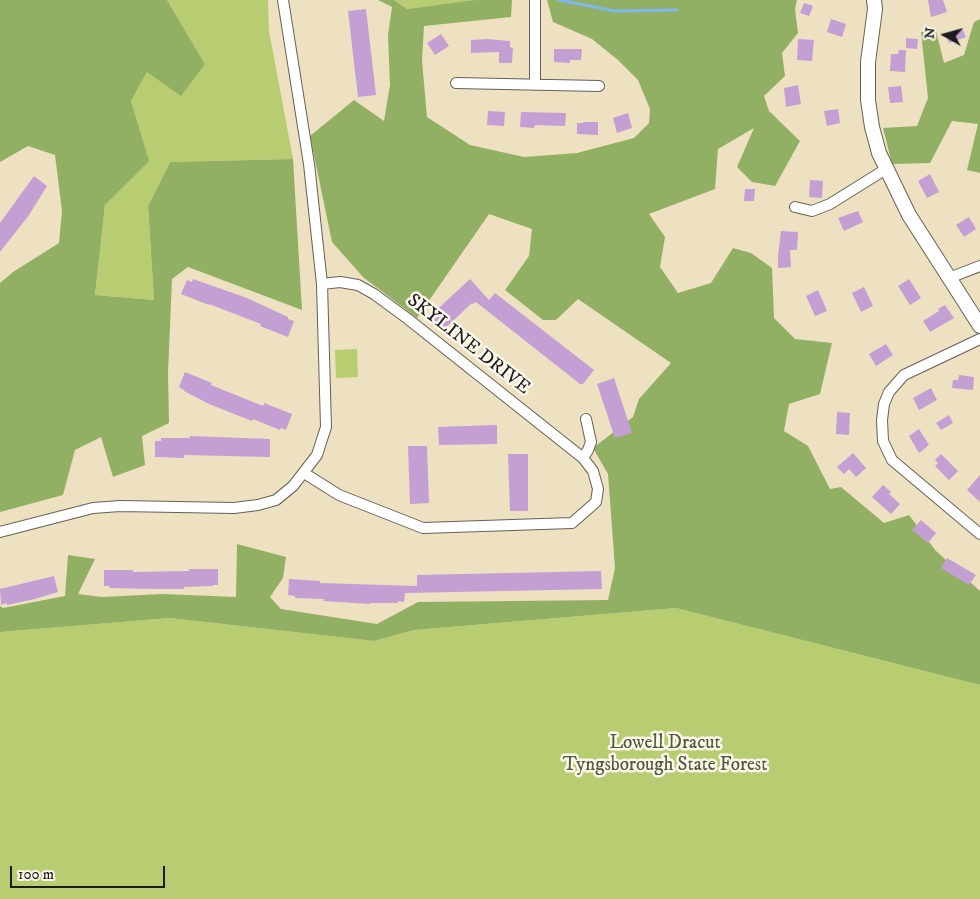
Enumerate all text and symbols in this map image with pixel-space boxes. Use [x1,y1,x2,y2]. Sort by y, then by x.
north arrow [920,10,970,60]
text: N [920,26,940,40]
street label: SKYLINE DRIVE [402,290,534,400]
park label: Lowell Dracut Tyngsborough State Forest [563,733,767,777]
scale bar [12,856,168,888]
text: 100 m [18,865,54,884]

